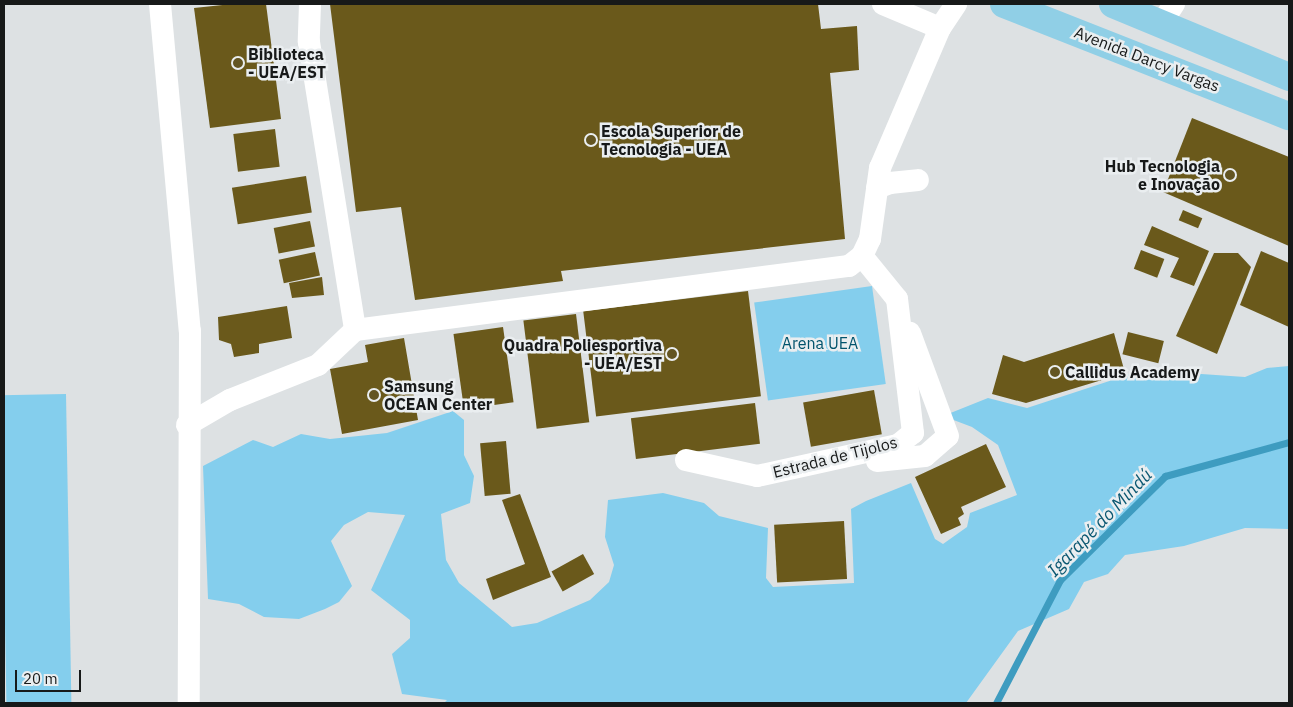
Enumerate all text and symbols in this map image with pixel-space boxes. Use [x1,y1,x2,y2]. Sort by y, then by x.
street label: Avenida Darcy Vargas [1072,22,1222,96]
place label: Biblioteca - UEA/EST [248,44,326,82]
marker: Biblioteca - UEA/EST [232,57,244,69]
place label: Escola Superior de Tecnologia - UEA [601,121,741,159]
marker: Escola Superior de Tecnologia - UEA [585,134,597,146]
place label: Hub Tecnologia e Inovação [1105,156,1220,194]
marker: Hub Tecnologia e Inovação [1224,169,1236,181]
park label: Arena UEA [782,333,858,353]
place label: Quadra Poliesportiva - UEA/EST [504,335,662,373]
marker: Quadra Poliesportiva - UEA/EST [666,348,678,360]
place label: Callidus Academy [1065,362,1200,382]
marker: Callidus Academy [1049,366,1061,378]
place label: Samsung OCEAN Center [384,376,492,414]
marker: Samsung OCEAN Center [368,389,380,401]
street label: Estrada de Tijolos [771,432,899,482]
water label: Igarapé do Mindú [1043,465,1157,581]
scale bar [18,660,84,692]
text: 20 m [23,669,58,688]

